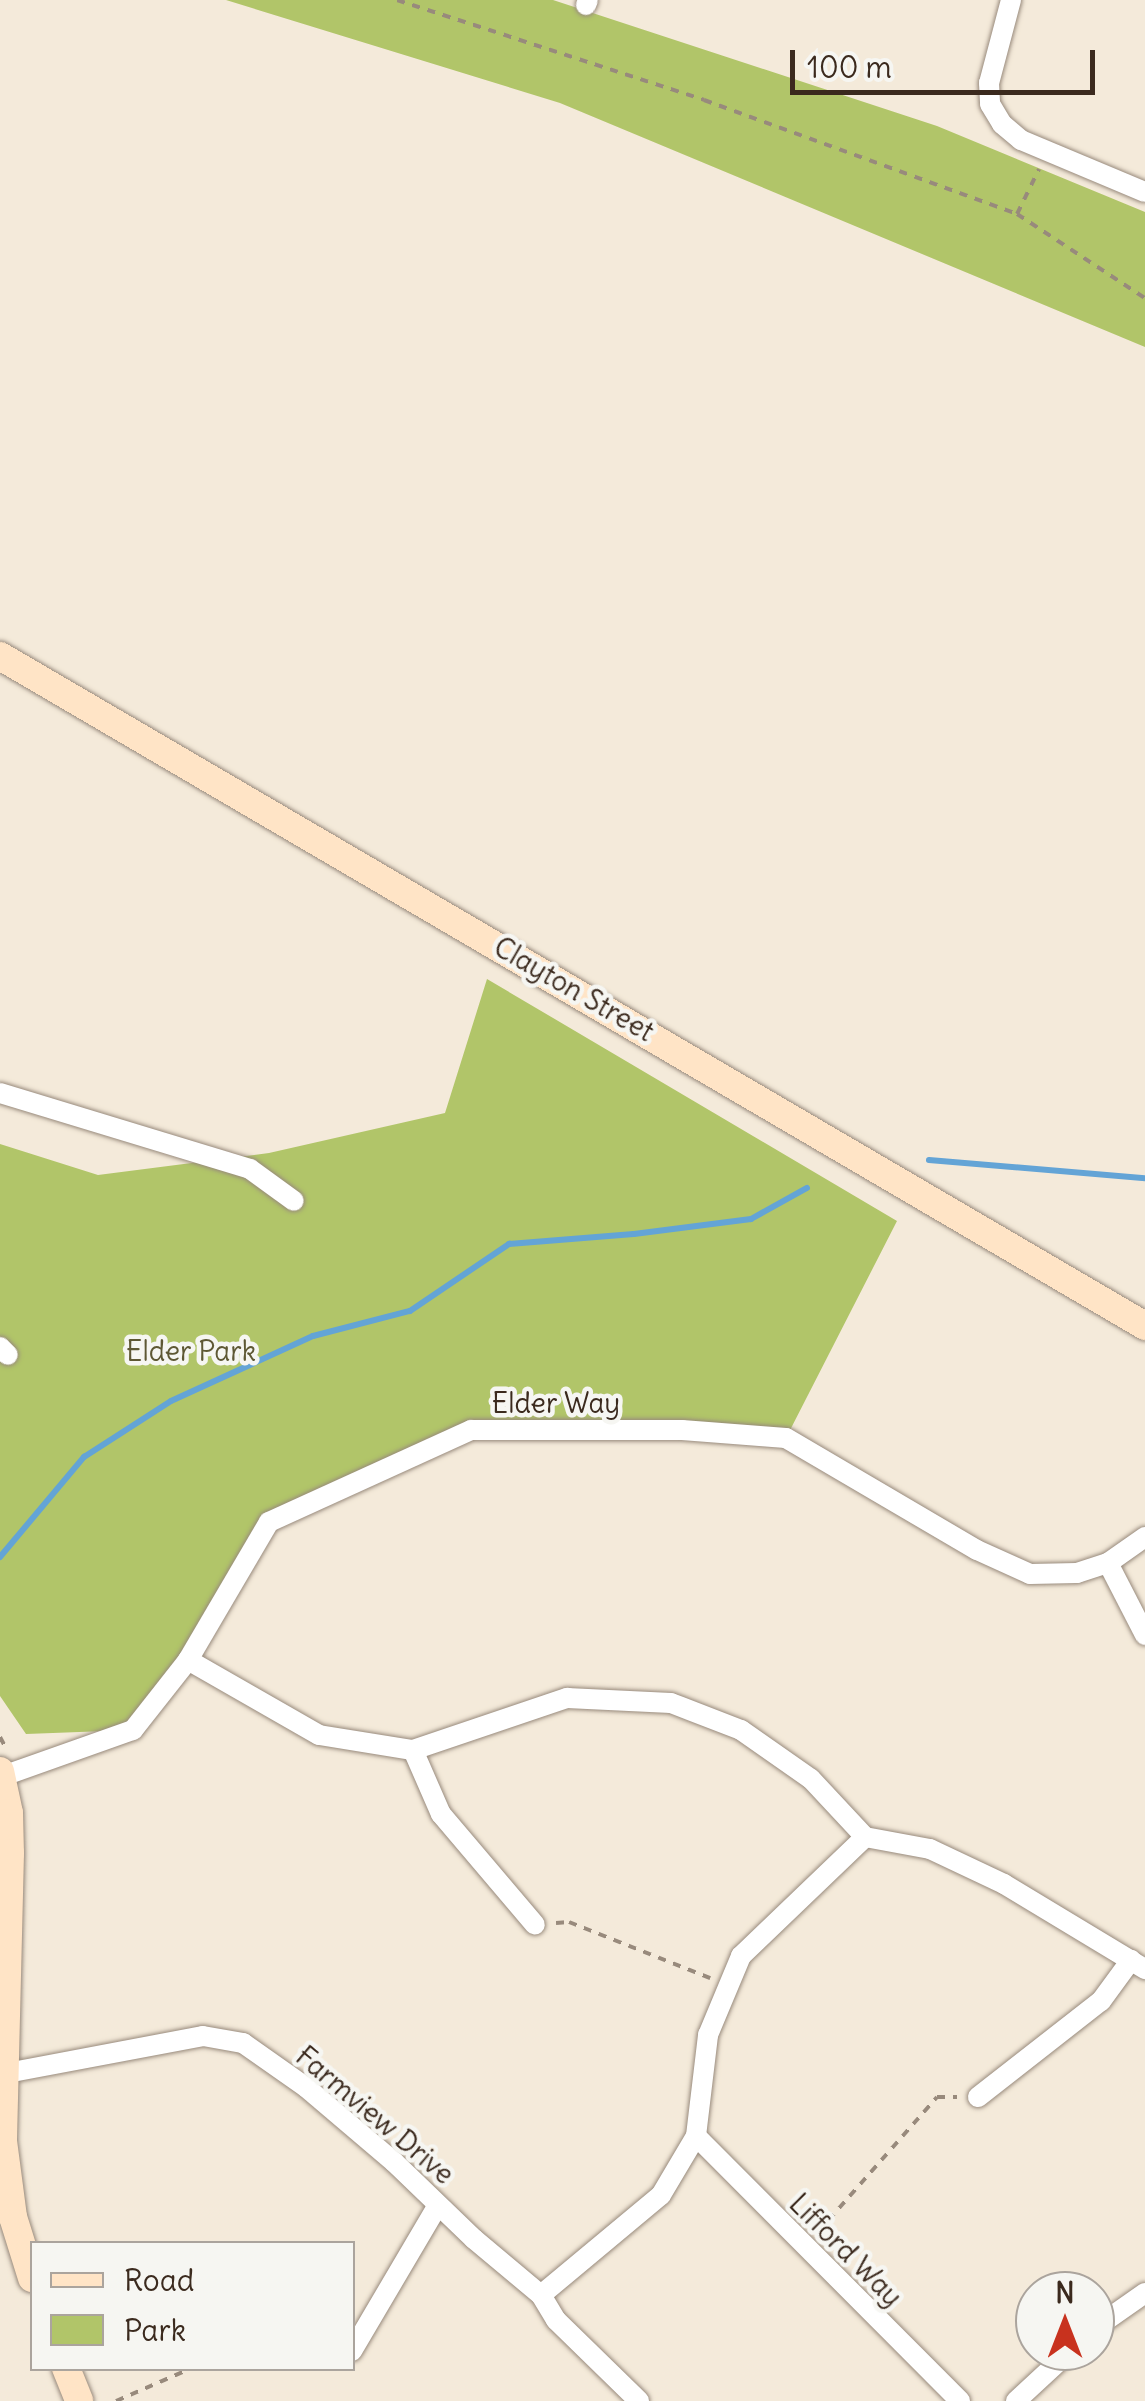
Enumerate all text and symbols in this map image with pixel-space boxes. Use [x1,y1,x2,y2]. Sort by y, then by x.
scale bar [795,30,1100,92]
text: 100 m [807,48,892,86]
street label: Clayton Street [488,930,660,1048]
park label: Elder Park [126,1334,256,1368]
street label: Elder Way [492,1386,620,1420]
street label: Farmview Drive [289,2039,461,2191]
street label: Lifford Way [783,2187,909,2313]
legend [30,2241,355,2371]
text: Road [124,2261,194,2299]
north arrow [1015,2271,1115,2371]
text: N [1055,2275,1075,2311]
text: Park [124,2311,186,2349]

